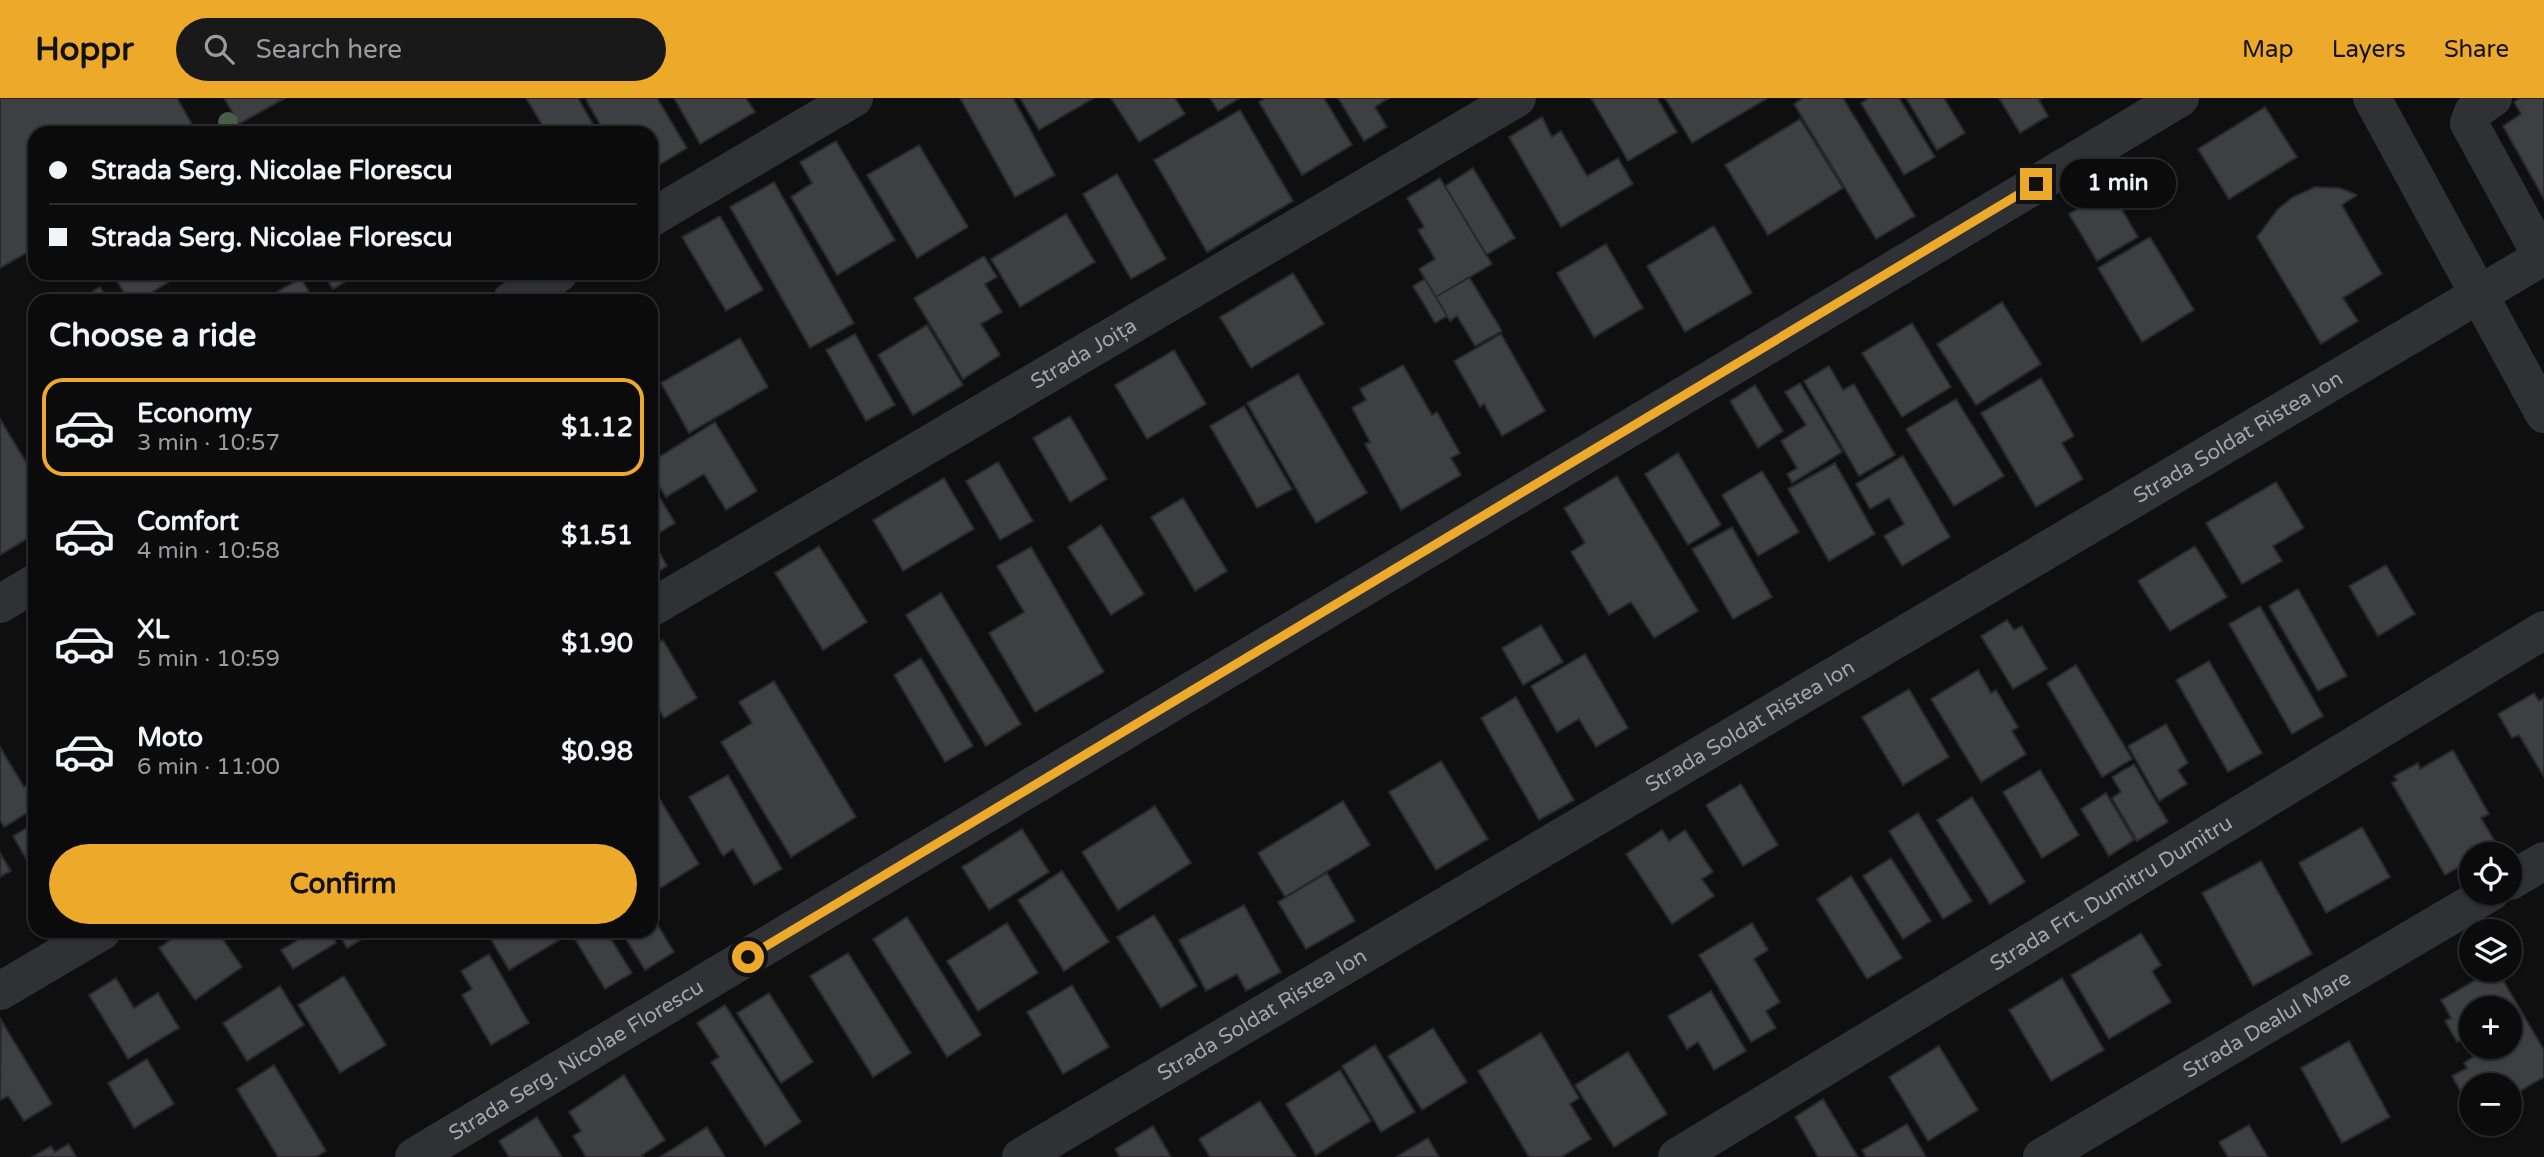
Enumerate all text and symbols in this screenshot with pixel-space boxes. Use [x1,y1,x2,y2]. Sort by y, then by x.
search box [176,18,666,81]
text: Hoppr [35,30,134,69]
icon: search [200,30,238,68]
text: Search here [256,34,402,65]
text: Map [2242,35,2294,64]
text: Layers [2332,35,2406,64]
text: Share [2444,35,2509,64]
text: Strada Serg. Nicolae Florescu [91,155,453,186]
callout: 1 min [2060,160,2176,208]
route end [2020,168,2052,200]
text: 1 min [2087,169,2149,197]
text: Strada Serg. Nicolae Florescu [91,222,453,253]
street label: Strada Joița [1026,313,1141,395]
text: Choose a ride [49,317,256,355]
street label: Strada Soldat Ristea Ion [2129,366,2347,509]
icon: car [53,396,116,459]
text: Economy [137,398,252,429]
text: $1.12 [561,412,633,443]
text: 3 min · 10:57 [137,429,280,457]
icon: car [53,504,116,567]
text: Comfort [137,506,239,537]
text: $1.51 [561,520,633,551]
text: 4 min · 10:58 [137,537,280,565]
icon: car [53,612,116,675]
text: XL [137,614,169,645]
text: $1.90 [561,628,633,659]
text: 5 min · 10:59 [137,645,280,673]
street label: Strada Soldat Ristea Ion [1641,655,1859,798]
icon: car [53,720,116,783]
text: Moto [137,722,203,753]
text: $0.98 [561,736,633,767]
text: 6 min · 11:00 [137,753,280,781]
street label: Strada Frt. Dumitru Dumitru [1986,810,2237,977]
map controls [2459,842,2522,1136]
button: locate [2459,842,2522,905]
button: Confirm [49,844,637,924]
button: layers [2459,919,2522,982]
route start [732,941,764,973]
street label: Strada Soldat Ristea Ion [1153,943,1371,1086]
street label: Strada Dealul Mare [2179,966,2355,1084]
street label: Strada Serg. Nicolae Florescu [445,974,708,1146]
button: + [2459,996,2522,1059]
button: − [2459,1073,2522,1136]

